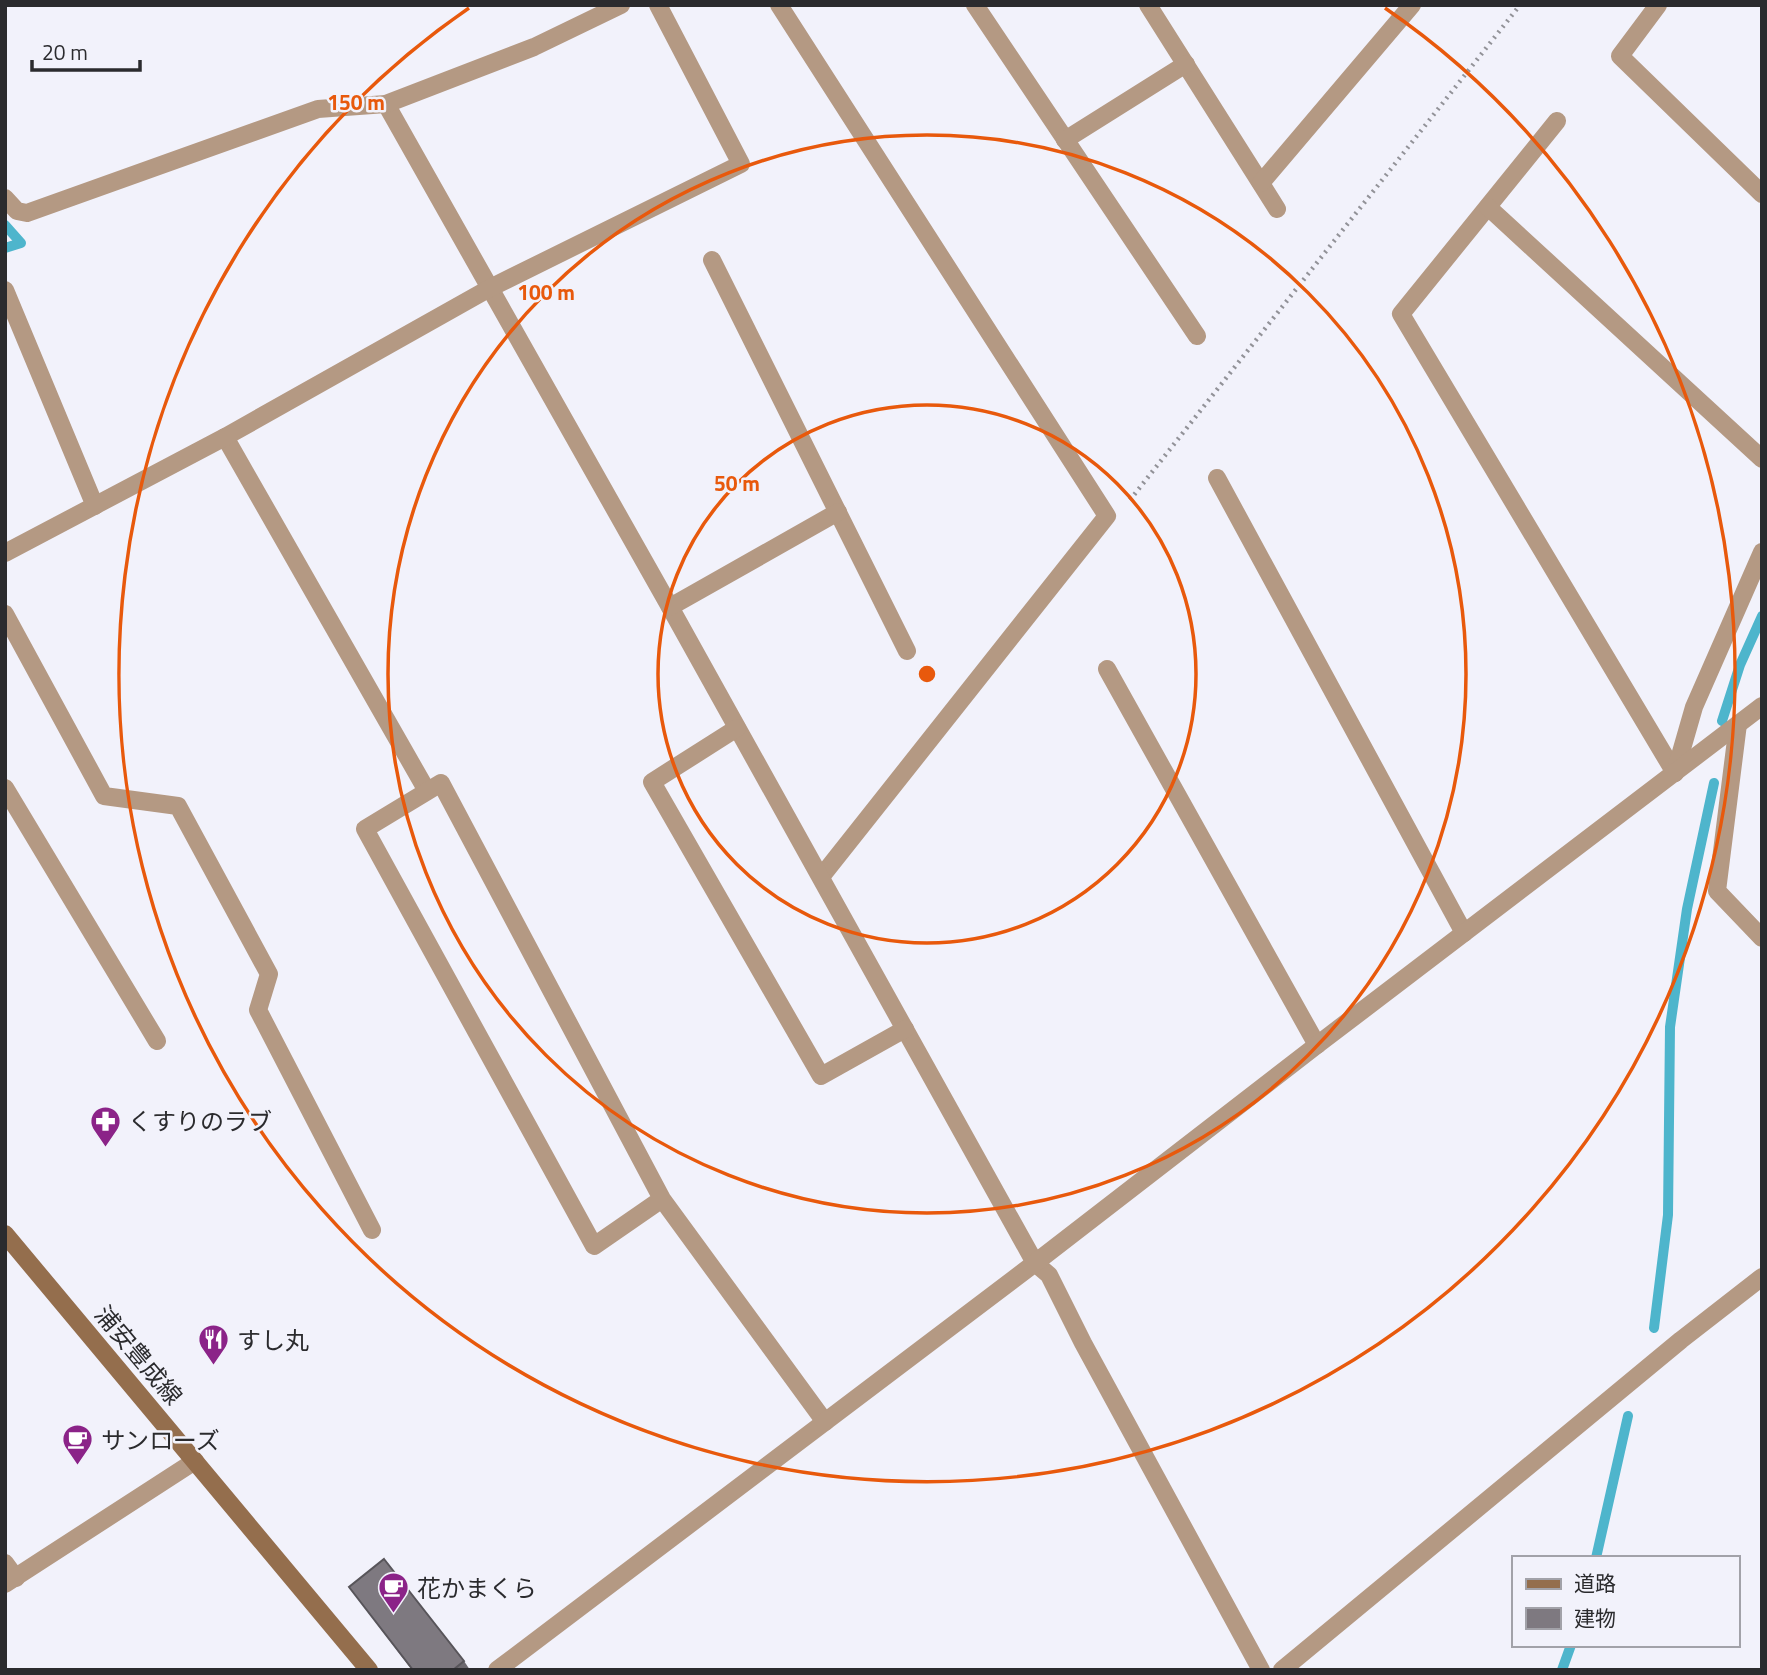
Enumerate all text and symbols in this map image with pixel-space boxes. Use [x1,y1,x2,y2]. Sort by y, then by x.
scale bar [32,28,140,72]
text: 20 m [42,36,88,68]
text: 150 m [327,86,385,118]
text: 100 m [517,276,575,308]
text: 50 m [714,467,760,499]
centre of rings [915,662,939,686]
place label: くすりのラブ [128,1103,272,1139]
pharmacy icon: くすりのラブ [88,1104,122,1148]
street label: 浦安豊成線 [87,1297,191,1413]
place label: すし丸 [237,1322,309,1358]
restaurant icon: すし丸 [197,1323,231,1367]
place label: サンローズ [101,1422,220,1458]
cafe icon: サンローズ [61,1423,95,1467]
legend [1512,1556,1739,1647]
text: 道路 [1574,1567,1616,1599]
place label: 花かまくら [417,1570,537,1606]
cafe icon: 花かまくら [377,1571,411,1615]
text: 建物 [1574,1602,1616,1634]

